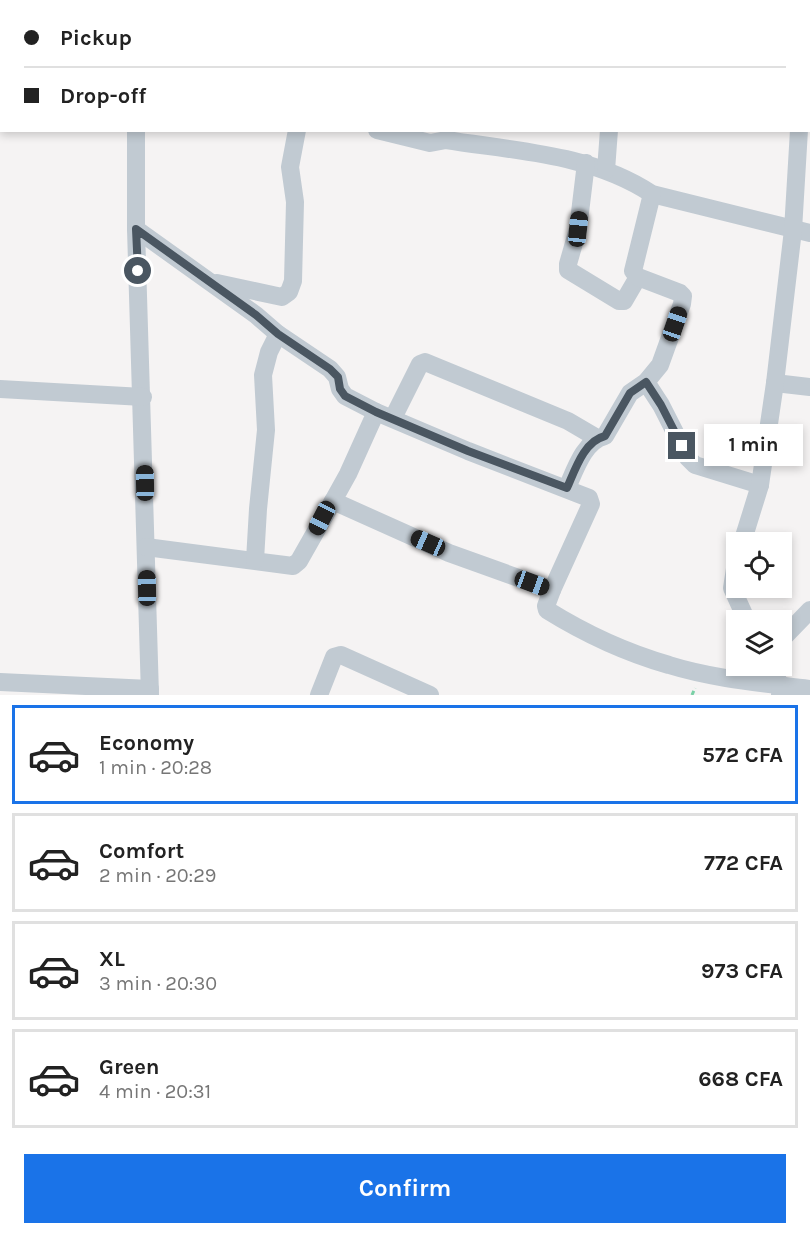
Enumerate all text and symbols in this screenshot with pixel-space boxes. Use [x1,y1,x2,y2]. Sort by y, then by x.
text: Pickup [60,25,132,51]
text: Drop-off [60,83,146,109]
car [567,210,589,248]
route start [124,257,151,284]
car [661,304,689,344]
callout: 1 min [703,425,802,467]
route end [668,432,695,459]
text: 1 min [728,433,779,456]
car [136,465,154,501]
car [306,498,338,538]
car [408,527,448,559]
map controls [726,532,792,676]
button: locate [726,532,792,598]
car [512,568,552,598]
car [138,570,156,606]
button: layers [726,610,792,676]
icon: car [27,728,81,782]
text: Economy [99,730,194,756]
text: 572 CFA [702,742,783,768]
text: 1 min · 20:28 [99,756,212,779]
icon: car [27,836,81,890]
text: Comfort [99,838,184,864]
text: 772 CFA [704,850,783,876]
text: 2 min · 20:29 [99,864,216,887]
icon: car [27,944,81,998]
text: XL [99,946,125,972]
text: 973 CFA [701,958,783,984]
text: 3 min · 20:30 [99,972,217,995]
icon: car [27,1052,81,1106]
text: Green [99,1054,160,1080]
text: 668 CFA [698,1066,783,1092]
text: 4 min · 20:31 [99,1080,211,1103]
button: Confirm [24,1154,786,1223]

